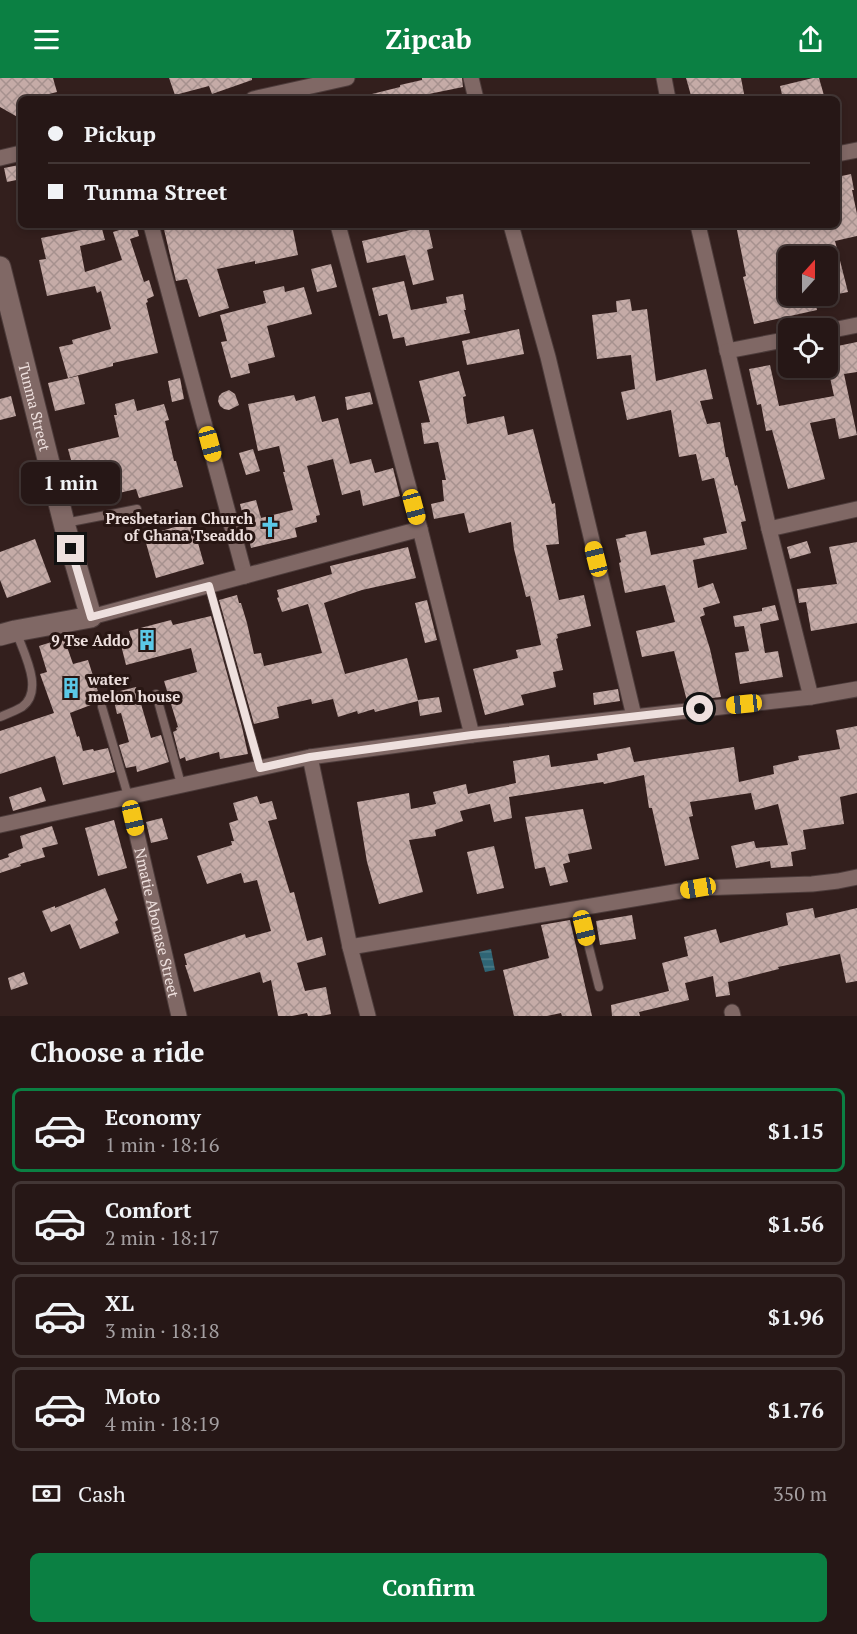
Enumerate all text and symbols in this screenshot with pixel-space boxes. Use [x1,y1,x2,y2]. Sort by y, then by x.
text: Zipcab [385,21,472,57]
icon: menu [30,23,63,56]
icon: share [794,23,827,56]
text: Pickup [84,119,156,148]
text: Tunma Street [84,177,227,206]
north arrow [778,246,838,306]
map controls [778,246,838,378]
button: locate [778,318,838,378]
street label: Tunma Street [14,360,56,454]
car [197,424,223,464]
callout: 1 min [22,462,121,504]
text: 1 min [43,469,98,496]
car [401,487,427,527]
place label: Presbetarian Church of Ghana Tseaddo [105,508,253,545]
church icon: Presbetarian Church of Ghana Tseaddo [258,515,282,539]
route end [57,535,84,562]
car [583,539,609,579]
building icon: 9 Tse Addo [135,628,159,652]
place label: 9 Tse Addo [51,630,130,650]
place label: water melon house [87,669,180,706]
building icon: water melon house [59,676,83,700]
car [725,693,763,715]
route start [686,695,713,722]
car [120,798,146,838]
street label: Nmatie Abonase Street [130,846,185,1000]
car [679,876,717,900]
car [571,908,597,948]
text: Choose a ride [30,1034,205,1070]
text: Economy [105,1102,201,1131]
icon: car [33,1103,87,1157]
text: $1.15 [768,1116,824,1145]
text: 1 min · 18:16 [105,1131,219,1158]
text: Comfort [105,1195,191,1224]
icon: car [33,1196,87,1250]
text: $1.56 [768,1209,824,1238]
text: 2 min · 18:17 [105,1224,219,1251]
text: XL [105,1288,134,1317]
icon: car [33,1289,87,1343]
text: $1.96 [768,1302,824,1331]
text: 3 min · 18:18 [105,1317,219,1344]
text: Moto [105,1381,160,1410]
icon: car [33,1382,87,1436]
text: $1.76 [768,1395,824,1424]
text: 4 min · 18:19 [105,1410,219,1437]
icon: cash [30,1477,63,1510]
text: Cash [78,1479,126,1508]
text: 350 m [773,1480,827,1507]
button: Confirm [30,1553,827,1622]

